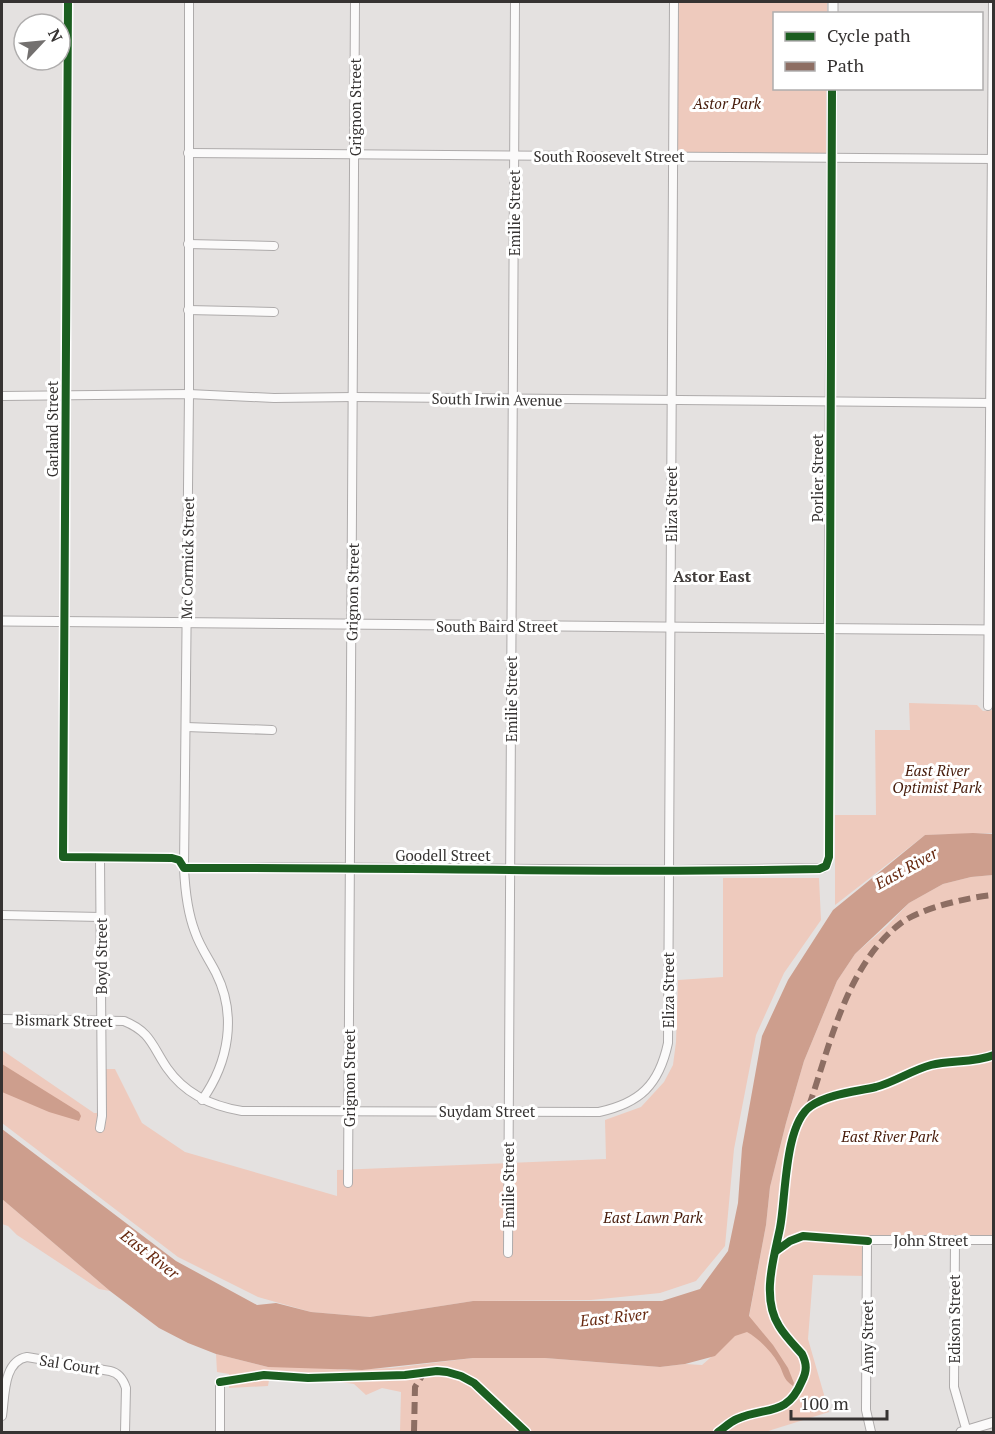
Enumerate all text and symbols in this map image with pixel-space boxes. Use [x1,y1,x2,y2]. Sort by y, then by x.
north arrow [12,12,72,72]
legend [773,12,983,90]
text: Cycle path [827,23,911,47]
text: N [43,25,68,46]
text: Path [827,53,864,77]
street label: Grignon Street [345,57,365,156]
park label: Astor Park [692,93,762,113]
street label: South Roosevelt Street [533,146,685,166]
street label: Emilie Street [504,169,524,256]
street label: Garland Street [42,380,62,477]
street label: South Irwin Avenue [431,388,563,410]
street label: Porlier Street [807,433,827,522]
street label: Eliza Street [661,465,681,542]
street label: Mc Cormick Street [176,496,198,620]
street label: Grignon Street [341,542,363,641]
district label: Astor East [673,565,752,587]
street label: South Baird Street [436,616,558,636]
street label: Emilie Street [501,655,521,742]
park label: East River Optimist Park [892,760,982,797]
water label: East River [870,841,942,895]
street label: Goodell Street [395,845,491,865]
street label: Boyd Street [91,917,111,994]
street label: Eliza Street [658,951,678,1028]
street label: Bismark Street [15,1009,114,1031]
street label: Grignon Street [339,1028,359,1127]
street label: Suydam Street [439,1101,536,1121]
park label: East River Park [840,1126,940,1146]
street label: Emilie Street [498,1141,518,1228]
park label: East Lawn Park [602,1207,704,1227]
water label: East River [115,1224,184,1284]
street label: John Street [894,1230,969,1250]
street label: Edison Street [944,1274,964,1363]
street label: Amy Street [857,1299,877,1374]
water label: East River [578,1302,650,1332]
street label: Sal Court [38,1349,102,1379]
scale bar [791,1383,887,1421]
text: 100 m [800,1391,849,1415]

